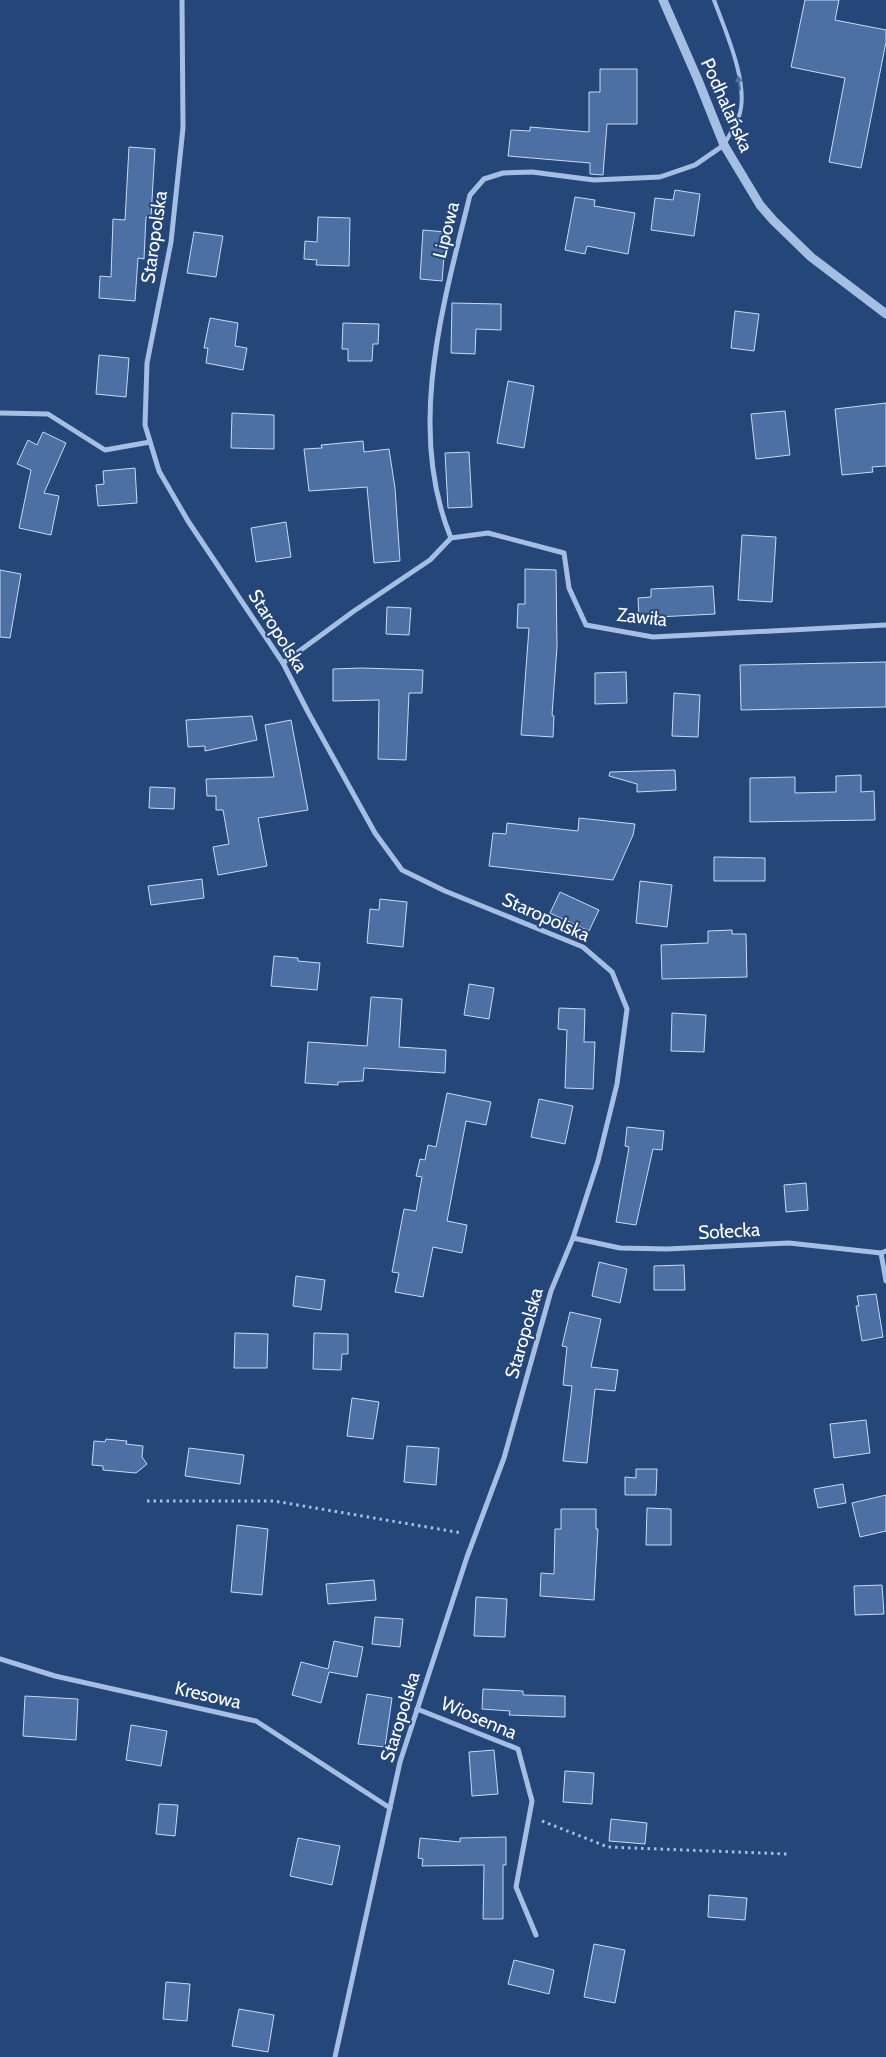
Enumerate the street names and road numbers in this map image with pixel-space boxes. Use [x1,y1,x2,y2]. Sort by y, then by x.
street label: Podhalańska [696,54,758,156]
street label: Staropolska [136,189,172,285]
street label: Lipowa [428,199,464,261]
street label: Staropolska [243,585,313,677]
street label: Zawiła [616,603,668,631]
street label: Staropolska [499,887,593,947]
street label: Sołecka [697,1218,761,1244]
street label: Staropolska [500,1285,548,1381]
street label: Staropolska [375,1669,425,1765]
street label: Kresowa [173,1676,243,1714]
street label: Wiosenna [438,1692,520,1744]

